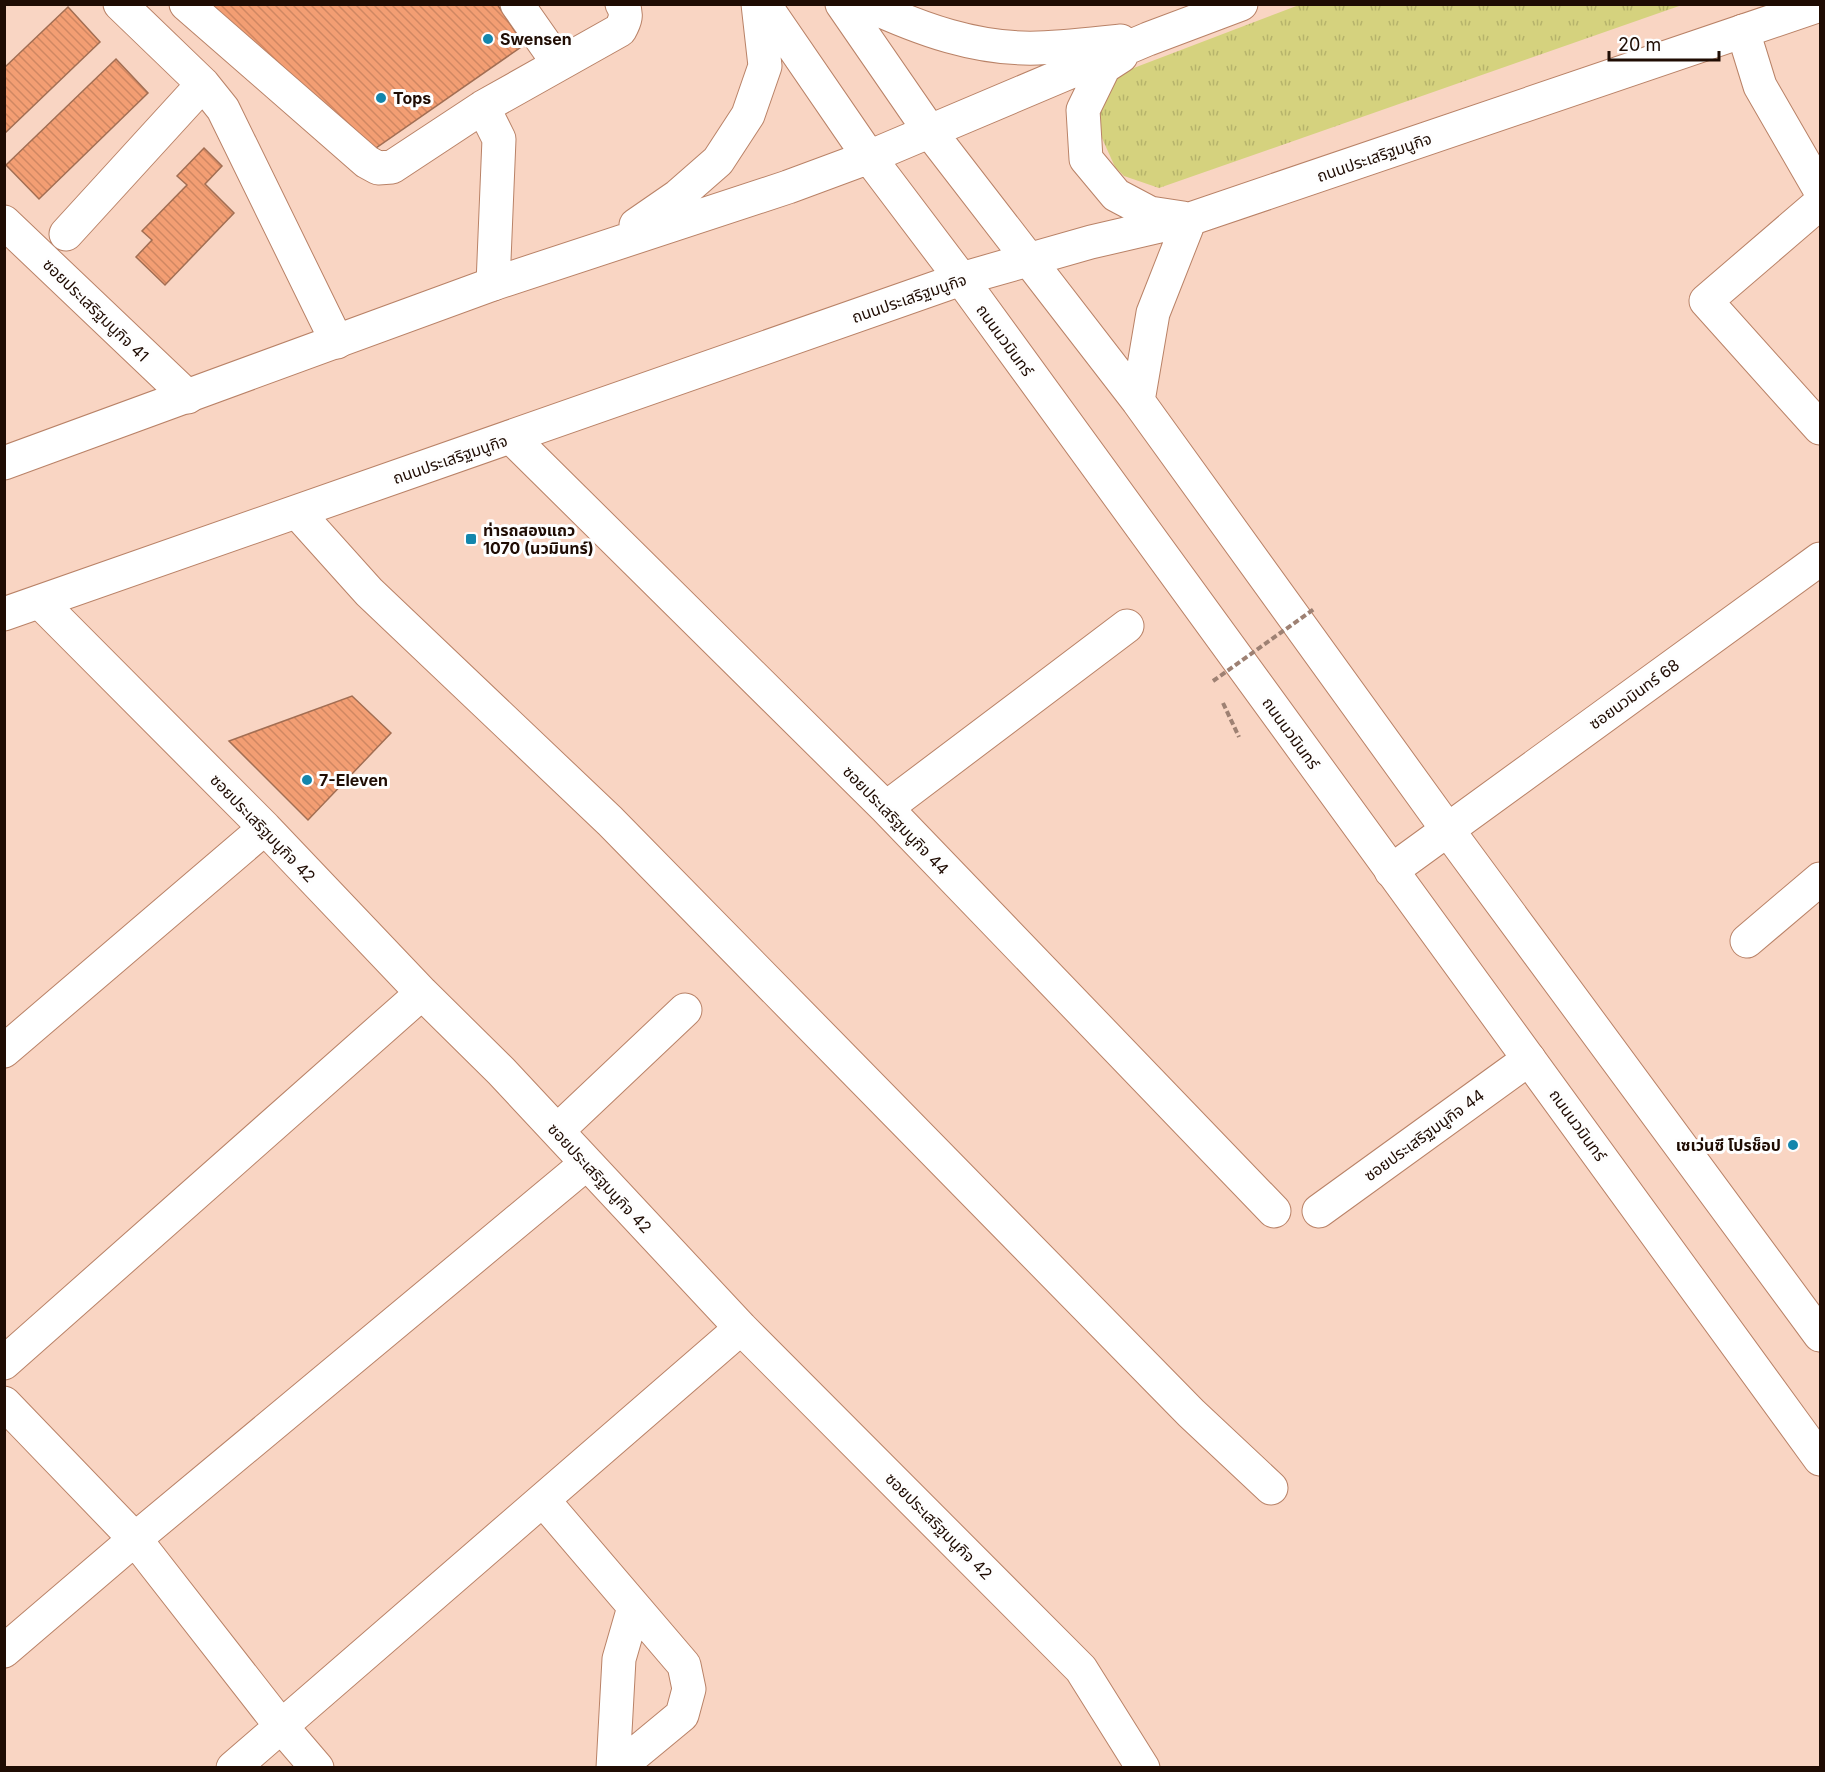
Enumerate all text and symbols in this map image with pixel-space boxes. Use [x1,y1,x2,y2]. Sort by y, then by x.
scale bar [1609,24,1718,62]
place label: Swensen [500,29,572,49]
marker: Swensen [481,32,495,46]
text: 20 m [1618,34,1661,55]
place label: Tops [393,88,431,108]
marker: Tops [374,91,388,105]
street label: ถนนประเสริฐมนูกิจ [1314,128,1434,186]
street label: ซอยประเสริฐมนูกิจ 41 [39,254,153,366]
street label: ถนนประเสริฐมนูกิจ [849,269,969,327]
street label: ถนนนวมินทร์ [972,300,1038,381]
street label: ถนนประเสริฐมนูกิจ [390,430,510,488]
place label: ท่ารถสองแถว 1070 (นวมินทร์) [483,520,594,558]
marker: ท่ารถสองแถว 1070 (นวมินทร์) [464,532,478,546]
street label: ซอยนวมินทร์ 68 [1585,655,1683,733]
street label: ถนนนวมินทร์ [1258,693,1324,774]
street label: ซอยประเสริฐมนูกิจ 44 [839,761,953,879]
street label: ซอยประเสริฐมนูกิจ 42 [206,770,320,886]
place label: 7-Eleven [319,770,388,790]
marker: 7-Eleven [300,773,314,787]
street label: ซอยประเสริฐมนูกิจ 44 [1360,1085,1488,1185]
street label: ถนนนวมินทร์ [1545,1085,1611,1166]
street label: ซอยประเสริฐมนูกิจ 42 [544,1119,656,1237]
place label: เซเว่นซี โปรช็อป [1676,1135,1781,1155]
marker: เซเว่นซี โปรช็อป [1786,1138,1800,1152]
street label: ซอยประเสริฐมนูกิจ 42 [881,1468,997,1584]

